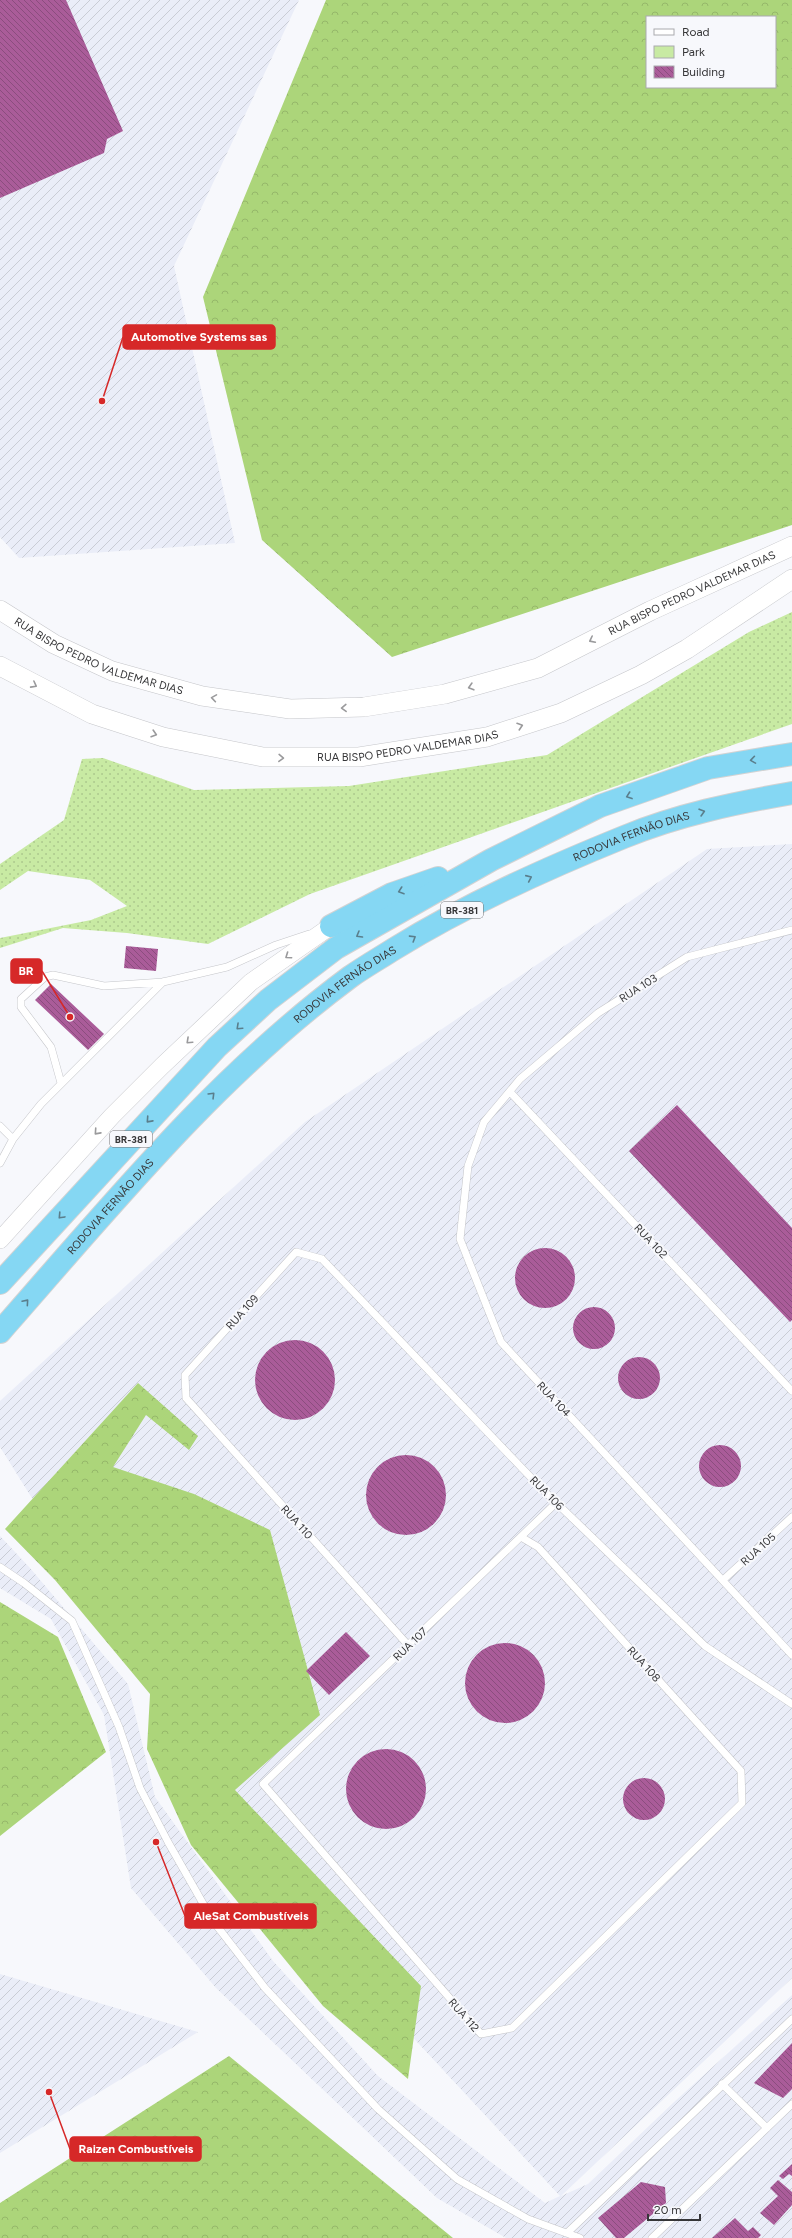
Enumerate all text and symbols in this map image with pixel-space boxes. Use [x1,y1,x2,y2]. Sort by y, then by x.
legend [646,16,776,88]
text: Road [682,25,710,39]
text: Park [682,45,705,59]
text: Building [682,65,725,79]
callout: Automotive Systems sas [123,325,275,349]
text: Automotive Systems sas [131,330,267,344]
street label: RUA BISPO PEDRO VALDEMAR DIAS [606,548,778,638]
street label: RUA BISPO PEDRO VALDEMAR DIAS [12,615,185,698]
one-way arrow [589,636,597,643]
one-way arrow [30,680,37,687]
one-way arrow [468,682,475,691]
one-way arrow [211,694,217,702]
one-way arrow [341,703,347,712]
one-way arrow [516,722,523,731]
street label: RUA BISPO PEDRO VALDEMAR DIAS [317,728,500,764]
one-way arrow [150,730,157,738]
one-way arrow [278,753,284,762]
one-way arrow [750,755,757,764]
one-way arrow [626,791,633,800]
one-way arrow [698,808,705,817]
street label: RODOVIA FERNÃO DIAS [571,809,691,864]
one-way arrow [524,875,532,883]
one-way arrow [397,886,404,895]
road number: BR-381 [441,902,483,918]
one-way arrow [356,930,363,937]
one-way arrow [409,935,416,942]
street label: RODOVIA FERNÃO DIAS [291,943,399,1026]
one-way arrow [285,951,292,959]
callout: BR [11,959,42,983]
text: BR [18,964,34,978]
street label: RUA 103 [617,972,660,1005]
one-way arrow [236,1022,244,1029]
one-way arrow [186,1036,194,1043]
one-way arrow [207,1092,215,1100]
one-way arrow [146,1115,154,1123]
one-way arrow [95,1128,102,1135]
road number: BR-381 [110,1131,152,1147]
street label: RODOVIA FERNÃO DIAS [65,1156,157,1257]
one-way arrow [59,1211,66,1219]
street label: RUA 102 [631,1221,670,1261]
street label: RUA 109 [223,1292,261,1333]
one-way arrow [21,1300,28,1307]
street label: RUA 104 [534,1379,573,1420]
street label: RUA 106 [527,1474,566,1513]
street label: RUA 110 [278,1503,315,1542]
street label: RUA 105 [738,1530,779,1569]
street label: RUA 107 [391,1625,430,1664]
street label: RUA 108 [624,1644,663,1685]
callout: AleSat Combustíveis [185,1904,316,1928]
text: AleSat Combustíveis [193,1909,309,1923]
street label: RUA 112 [446,1996,482,2035]
callout: Raizen Combustíveis [70,2137,201,2161]
text: Raizen Combustíveis [79,2142,194,2156]
scale bar [648,2196,700,2222]
text: 20 m [654,2203,682,2217]

